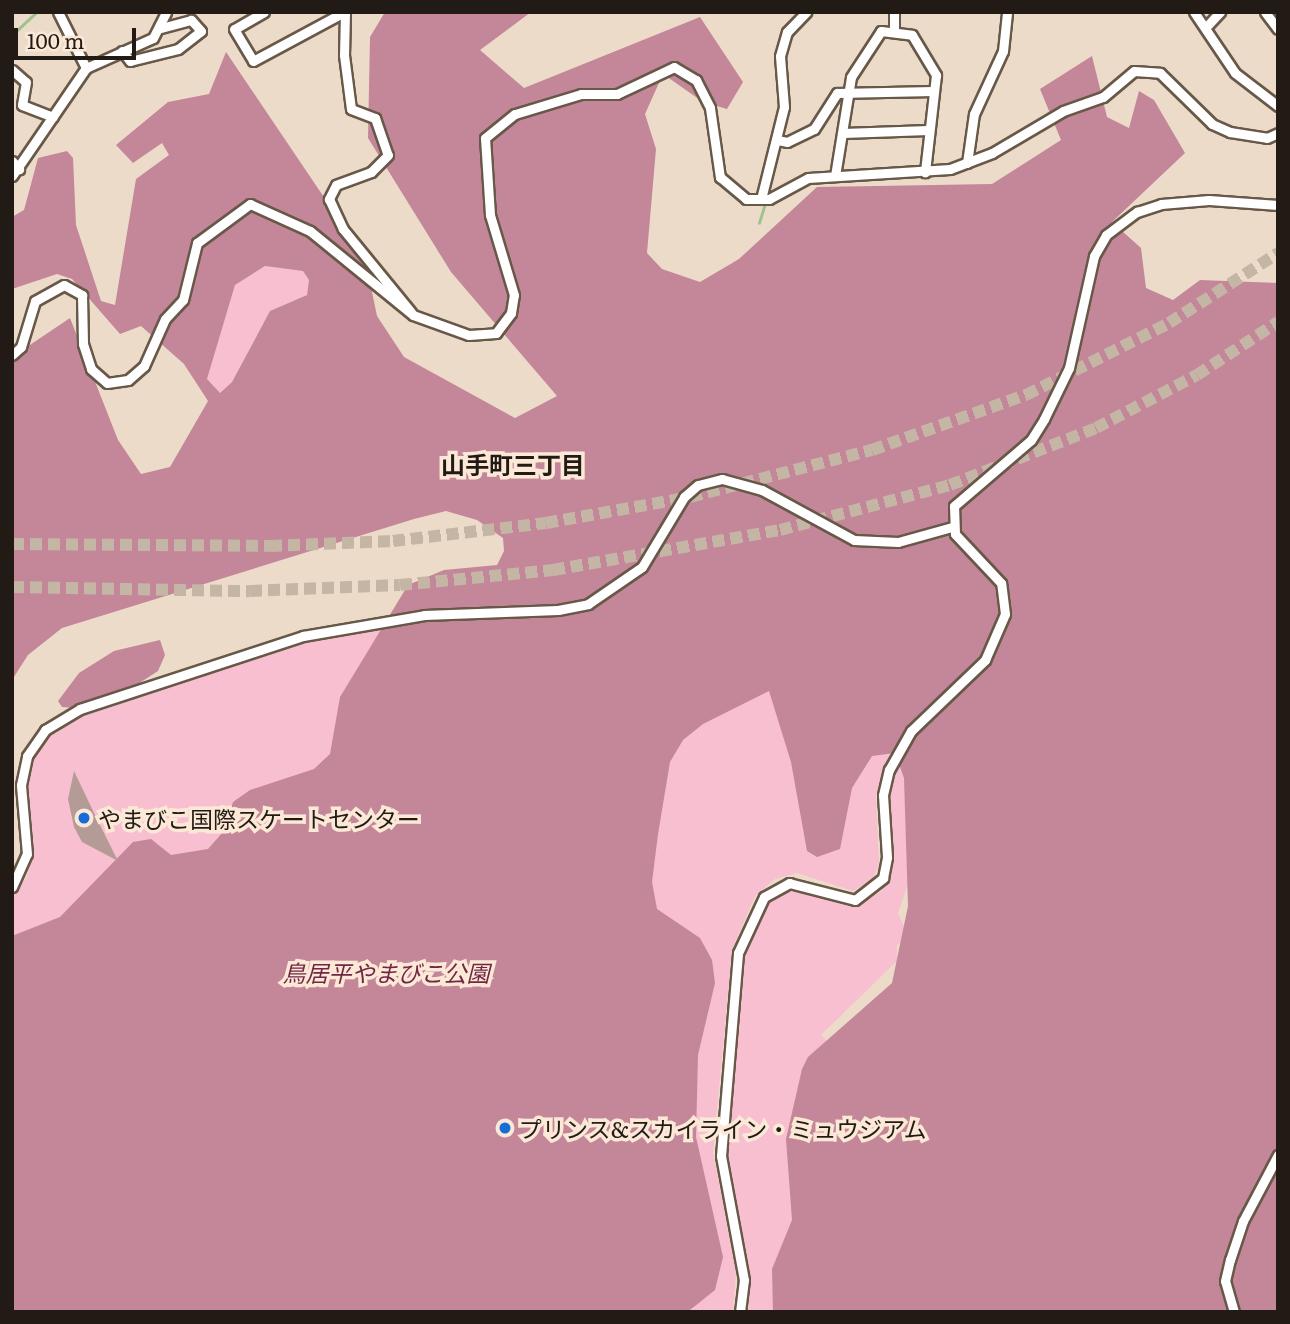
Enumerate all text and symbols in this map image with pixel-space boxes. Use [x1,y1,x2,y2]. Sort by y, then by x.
scale bar [18,14,140,58]
text: 100 m [27,24,84,55]
district label: 山手町三丁目 [441,450,585,478]
place label: やまびこ国際スケートセンター [98,804,420,832]
marker: やまびこ国際スケートセンター [76,810,92,826]
park label: 鳥居平やまびこ公園 [283,958,489,986]
place label: プリンス&スカイライン・ミュウジアム [519,1114,929,1142]
marker: プリンス&スカイライン・ミュウジアム [497,1120,513,1136]

